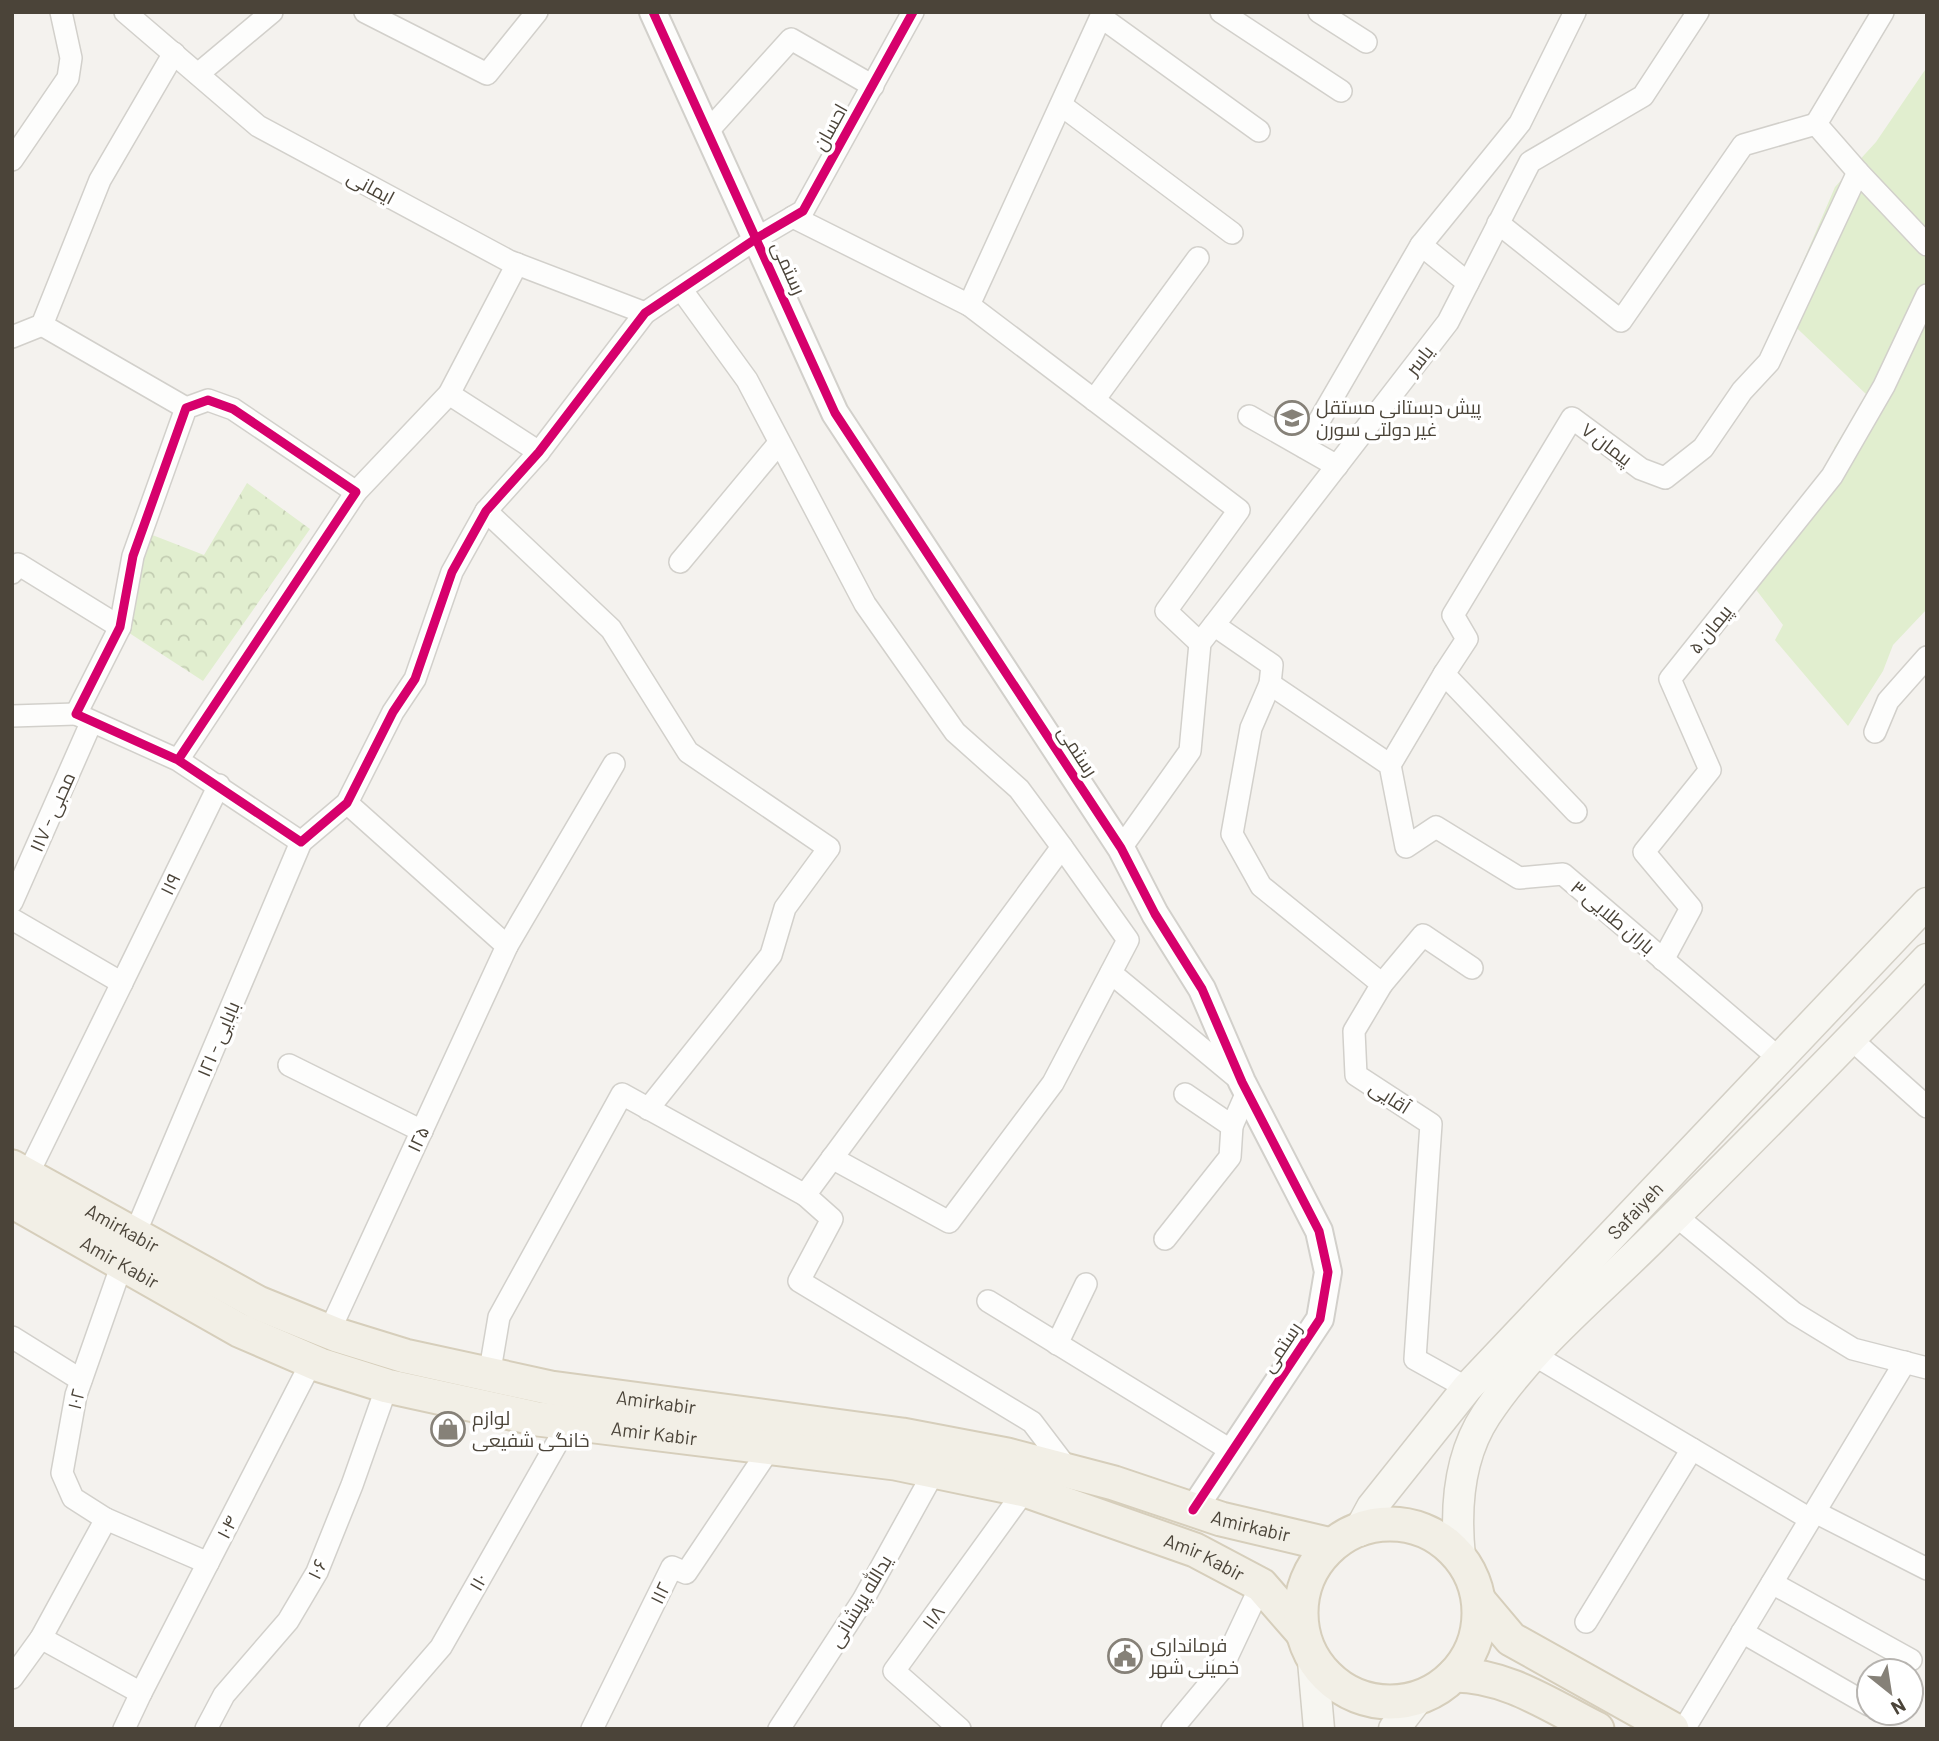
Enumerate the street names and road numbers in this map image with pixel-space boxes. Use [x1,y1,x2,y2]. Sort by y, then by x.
street label: احسان [807,99,853,155]
street label: ایمانی [343,165,399,209]
street label: رستمی [767,238,811,298]
street label: یاسر [1399,340,1438,381]
street label: پیمان ۷ [1576,417,1637,472]
street label: پیمان ۵ [1683,600,1738,659]
street label: رستمی [1053,721,1103,781]
street label: محبی - ۱۱۷ [24,768,80,856]
street label: ۱۱۹ [154,869,185,899]
street label: باران طلایی ۳ [1566,875,1660,959]
street label: بابایی - ۱۲۱ [191,997,245,1081]
street label: آقایی [1365,1075,1415,1119]
street label: ۱۲۵ [402,1122,434,1156]
street label: Safaiyeh [1602,1177,1667,1244]
street label: Amirkabir [82,1198,163,1257]
street label: Amir Kabir [77,1231,163,1293]
street label: رستمی [1255,1317,1307,1377]
street label: Amirkabir [615,1385,698,1418]
street label: ۱۰۲ [62,1386,89,1412]
street label: Amir Kabir [610,1416,698,1450]
street label: Amirkabir [1208,1505,1293,1546]
street label: ۱۰۴ [211,1511,242,1542]
street label: Amir Kabir [1161,1528,1249,1585]
street label: یدالله پریشانی [823,1550,898,1652]
street label: ۱۰۶ [302,1555,331,1583]
street label: ۱۱۰ [463,1569,492,1595]
street label: ۱۱۲ [644,1578,675,1608]
street label: ۱۱۸ [916,1600,949,1633]

